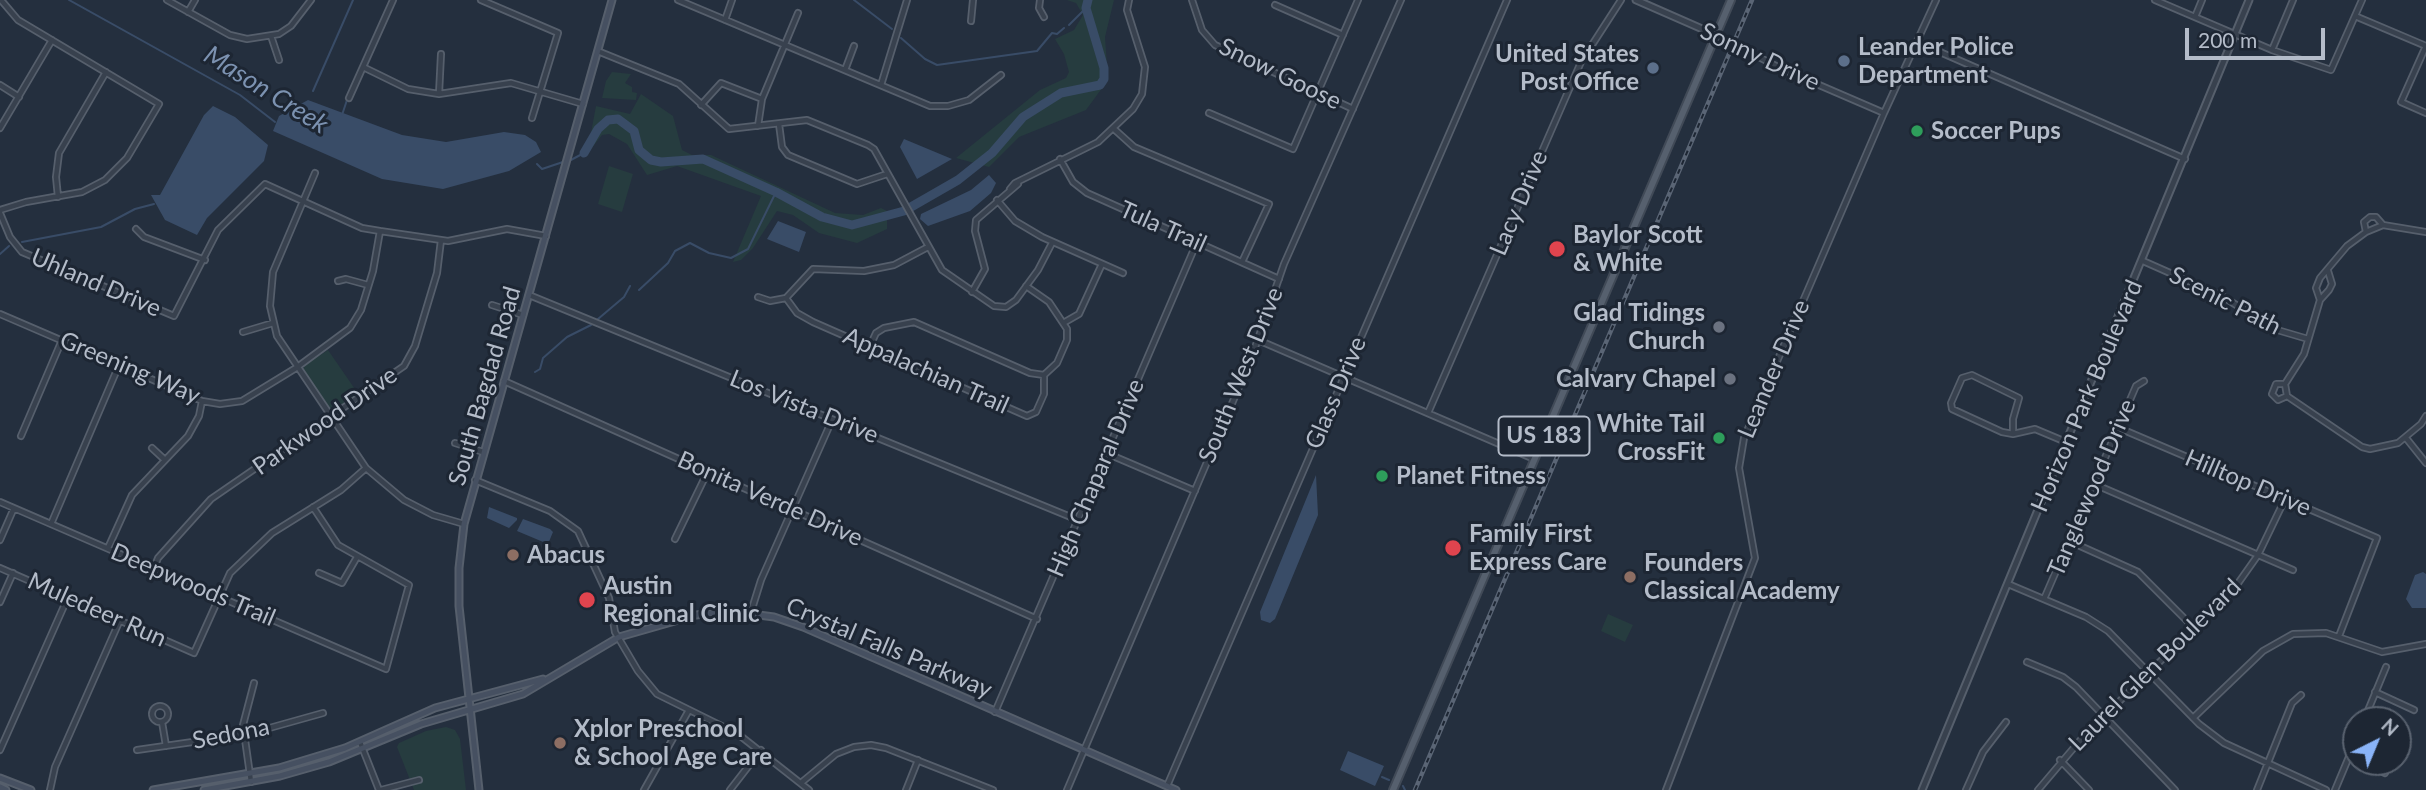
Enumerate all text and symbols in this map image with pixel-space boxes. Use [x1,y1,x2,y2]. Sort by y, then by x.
scale bar [2188,14,2328,58]
street label: Sonny Drive [1696,17,1824,97]
text: 200 m [2198,27,2257,52]
street label: Snow Goose [1214,32,1346,116]
place label: Leander Police Department [1858,33,2014,89]
water label: Mason Creek [198,39,334,141]
place label: United States Post Office [1495,40,1639,96]
marker: Leander Police Department [1836,53,1852,69]
marker: United States Post Office [1645,60,1661,76]
place label: Soccer Pups [1931,117,2061,145]
marker: Soccer Pups [1909,123,1925,139]
street label: Lacy Drive [1484,146,1554,260]
street label: Tula Trail [1115,195,1211,259]
place label: Baylor Scott & White [1573,221,1703,277]
marker: Baylor Scott & White [1547,239,1567,259]
street label: Uhland Drive [27,243,165,323]
street label: Scenic Path [2164,261,2286,341]
street label: Horizon Park Boulevard [2025,276,2149,516]
street label: South Bagdad Road [443,283,527,489]
street label: South West Drive [1193,283,1289,467]
street label: Leander Drive [1732,295,1816,443]
place label: Glad Tidings Church [1573,299,1705,355]
marker: Glad Tidings Church [1711,319,1727,335]
street label: Appalachian Trail [839,322,1013,420]
street label: Greening Way [56,326,204,410]
street label: Glass Drive [1299,333,1373,453]
street label: Parkwood Drive [247,361,403,481]
street label: Los Vista Drive [725,364,883,450]
place label: Calvary Chapel [1556,365,1716,393]
marker: Calvary Chapel [1722,371,1738,387]
street label: High Chaparal Drive [1041,375,1151,581]
street label: Tanglewood Drive [2042,395,2142,581]
place label: White Tail CrossFit [1597,410,1705,466]
road number: US 183 [1498,416,1590,456]
marker: White Tail CrossFit [1711,430,1727,446]
street label: Hilltop Drive [2181,444,2315,522]
street label: Bonita Verde Drive [673,445,867,553]
place label: Planet Fitness [1396,462,1546,490]
marker: Planet Fitness [1374,468,1390,484]
place label: Family First Express Care [1469,520,1607,576]
street label: Deepwoods Trail [106,537,280,633]
marker: Family First Express Care [1443,538,1463,558]
place label: Abacus [527,541,605,569]
marker: Abacus [505,547,521,563]
place label: Founders Classical Academy [1644,549,1840,605]
street label: Muledeer Run [23,567,171,653]
marker: Founders Classical Academy [1622,569,1638,585]
place label: Austin Regional Clinic [603,572,760,628]
street label: Laurel Glen Boulevard [2063,573,2247,757]
marker: Austin Regional Clinic [577,590,597,610]
street label: Crystal Falls Parkway [782,592,996,704]
north arrow [2342,706,2412,776]
street label: Sedona [190,712,272,756]
text: N [2377,713,2403,740]
place label: Xplor Preschool & School Age Care [574,715,772,771]
marker: Xplor Preschool & School Age Care [552,735,568,751]

